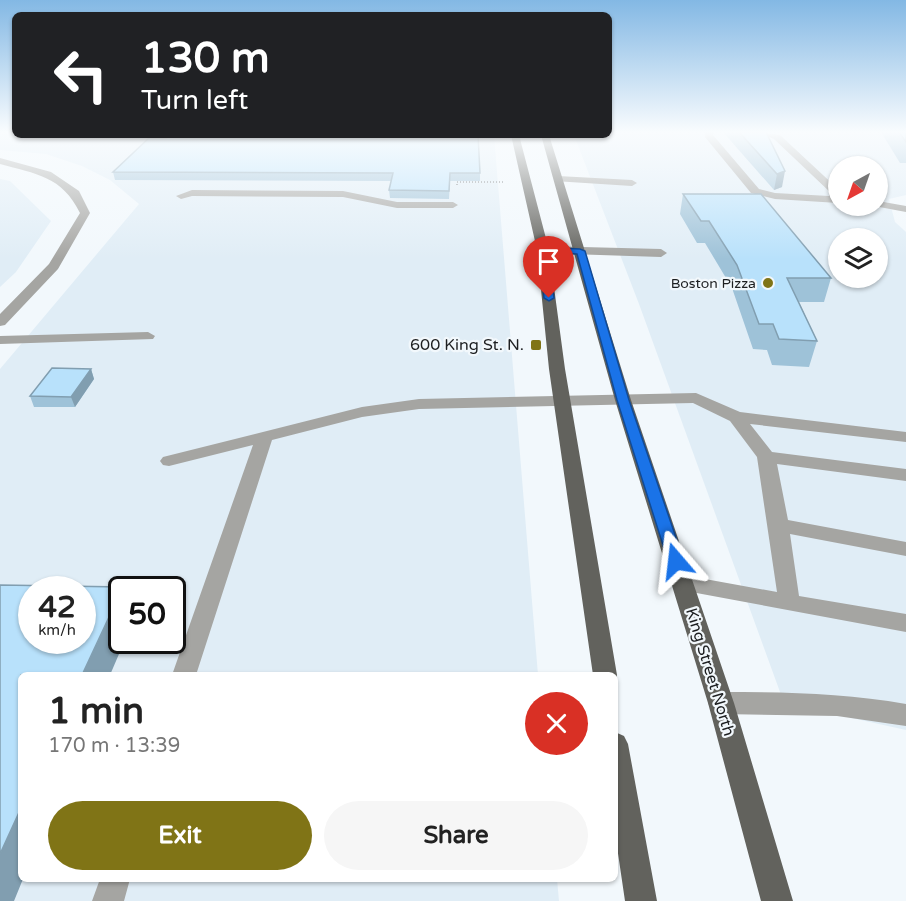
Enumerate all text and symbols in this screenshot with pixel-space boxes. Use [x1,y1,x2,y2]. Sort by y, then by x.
text: 130 m [141,33,270,84]
icon: left [42,36,120,114]
text: Turn left [141,84,248,117]
north arrow [828,156,888,216]
map controls [828,156,888,288]
button: layers [828,228,888,288]
pin [523,236,574,298]
icon: arrive [532,245,565,278]
place label: Boston Pizza [671,275,756,292]
marker: Boston Pizza [761,276,775,290]
place label: 600 King St. N. [410,335,524,355]
marker: 600 King St. N. [529,338,543,352]
position arrow [644,529,708,593]
speed limit sign: 50 [108,576,186,654]
text: 42 [38,589,76,626]
street label: King Street North [681,606,739,738]
text: km/h [38,621,76,639]
text: 1 min [48,690,144,733]
button: close [525,692,588,755]
text: 170 m · 13:39 [48,734,180,758]
button: Exit [48,801,312,870]
button: Share [324,801,588,870]

